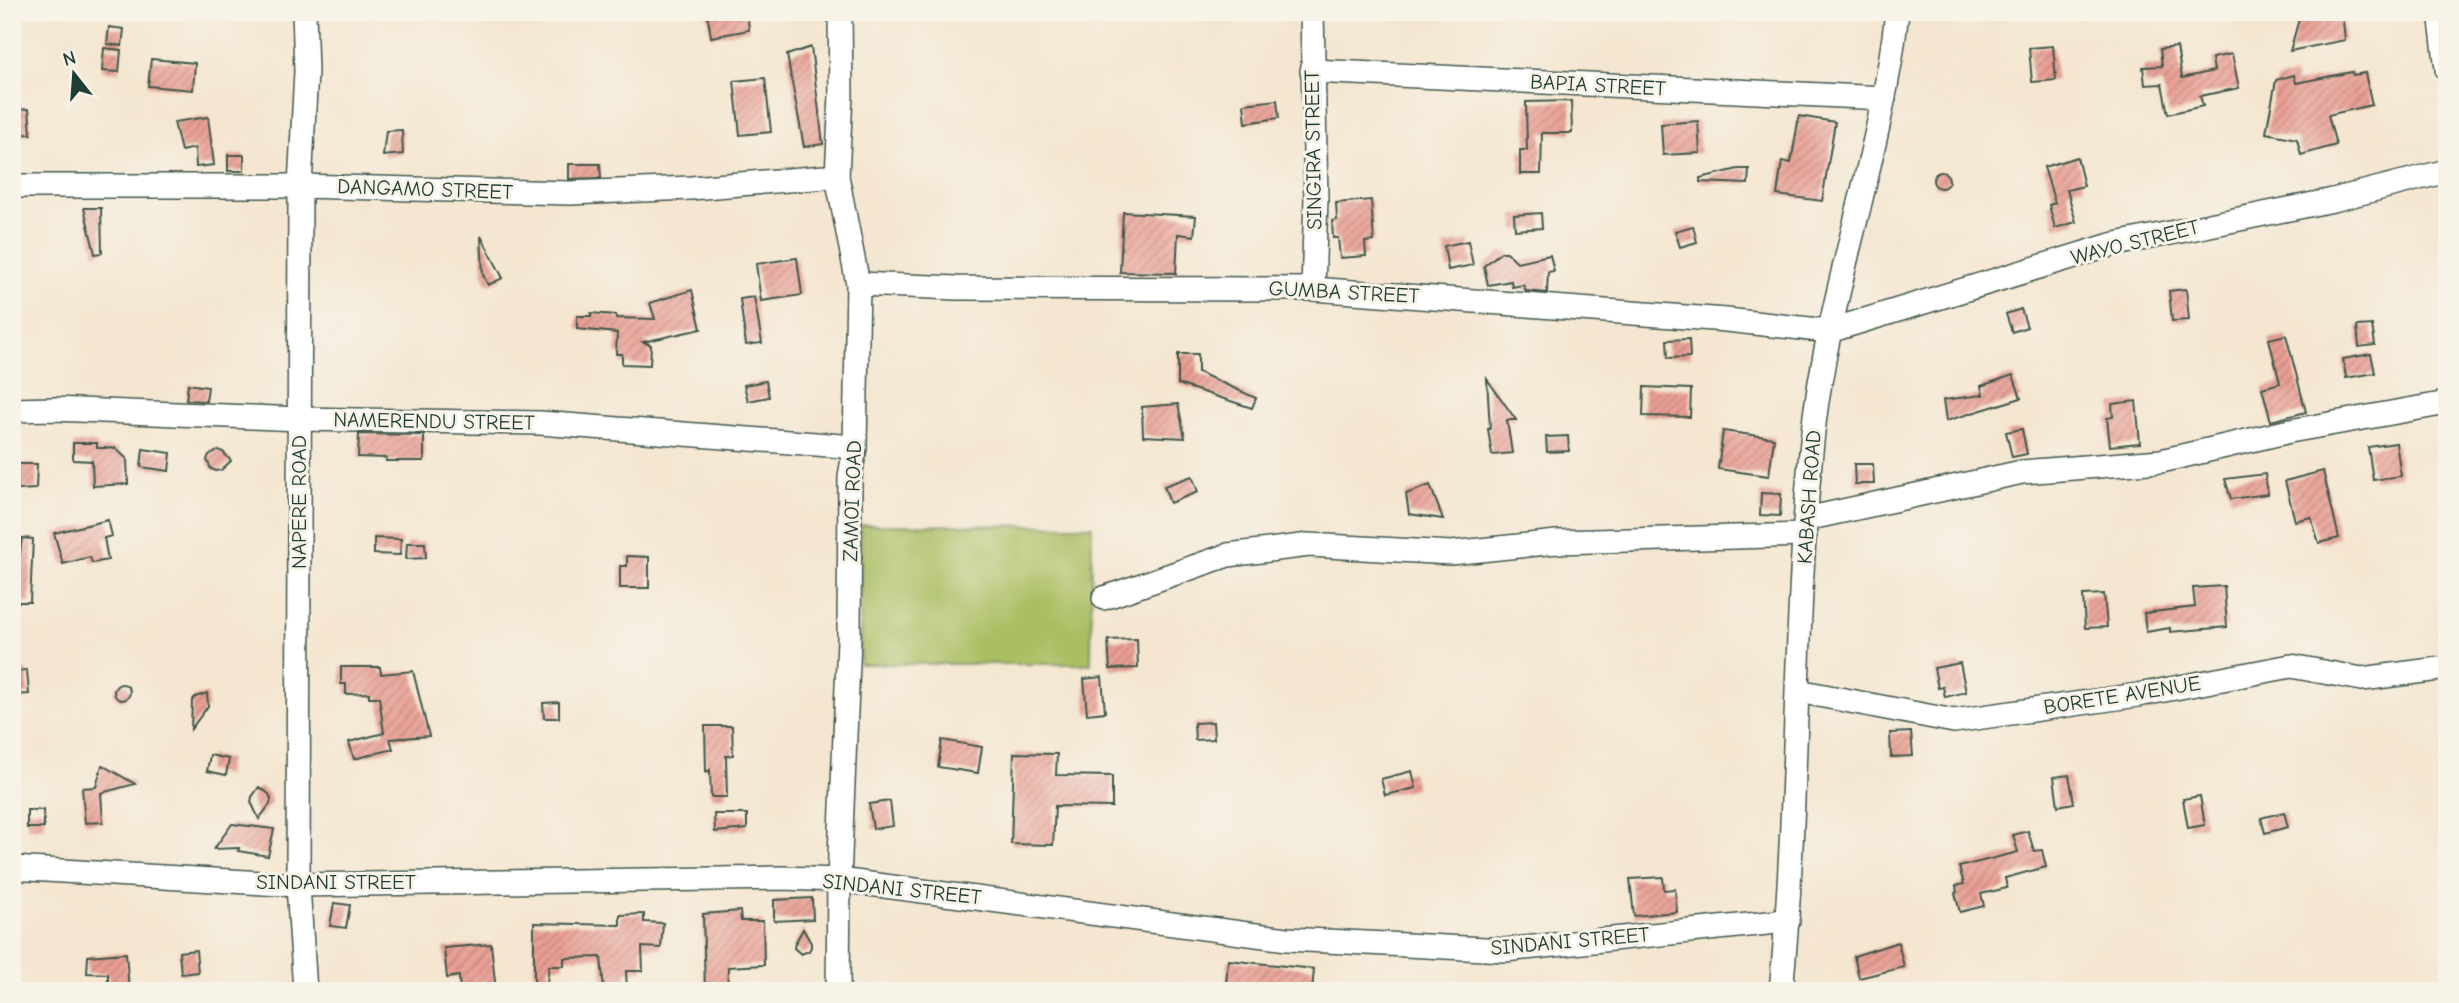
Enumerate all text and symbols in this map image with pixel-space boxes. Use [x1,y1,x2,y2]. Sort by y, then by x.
north arrow [38,38,108,108]
text: N [60,46,78,71]
street label: BAPIA STREET [1530,69,1666,101]
street label: SINGIRA STREET [1300,70,1326,230]
street label: DANGAMO STREET [337,174,513,204]
street label: WAYO STREET [2068,214,2202,270]
street label: GUMBA STREET [1268,276,1420,308]
street label: NAMERENDU STREET [333,407,535,435]
street label: KABASH ROAD [1792,429,1826,565]
street label: NAPERE ROAD [287,435,311,569]
street label: ZAMOI ROAD [838,440,866,562]
street label: BORETE AVENUE [2042,671,2202,719]
street label: SINDANI STREET [821,869,983,909]
street label: SINDANI STREET [256,870,416,894]
street label: SINDANI STREET [1490,922,1651,960]

